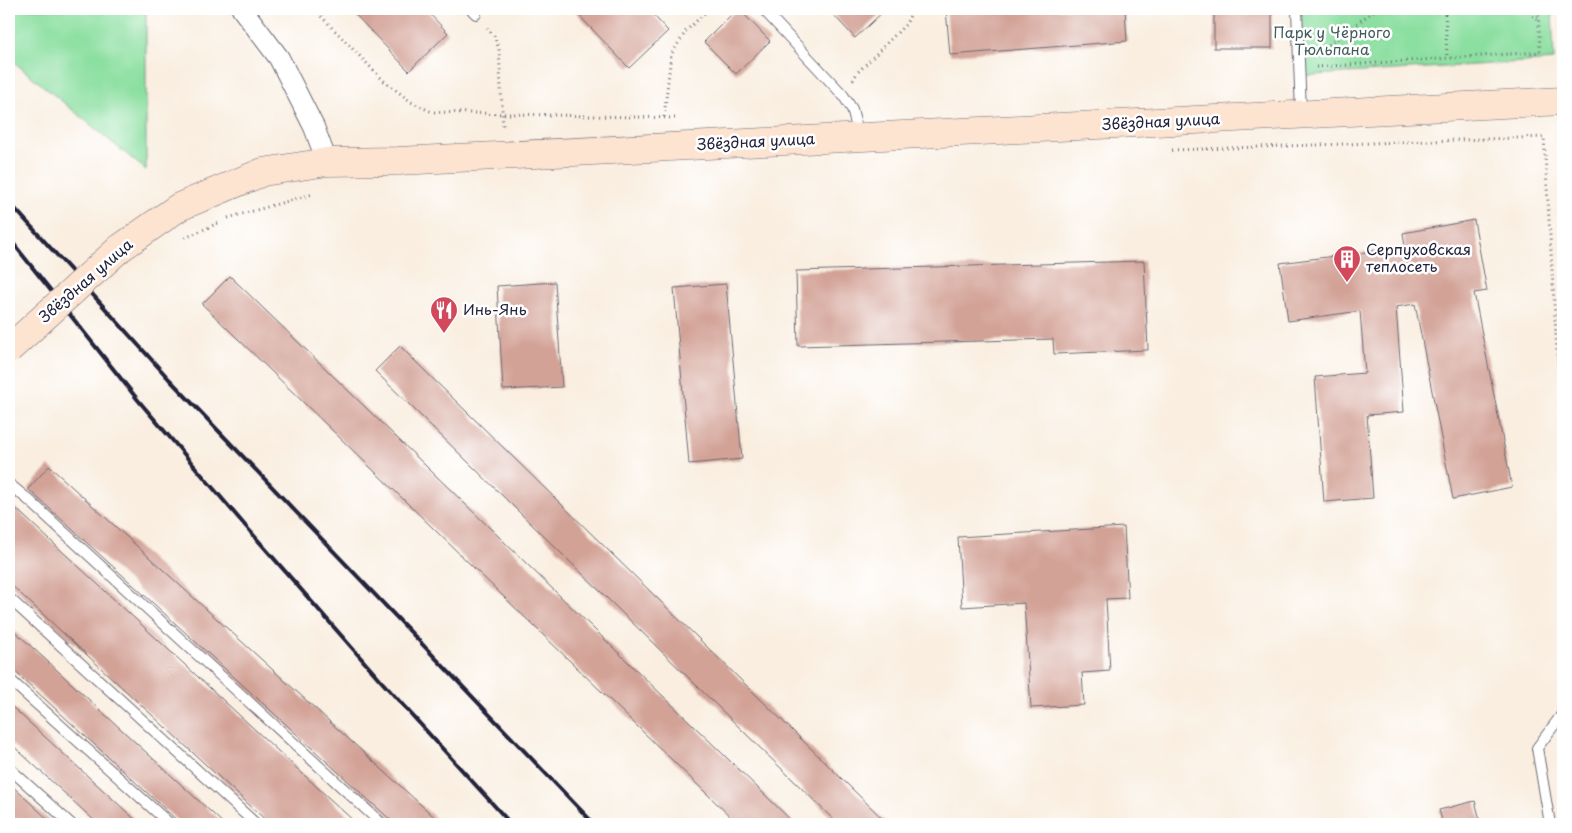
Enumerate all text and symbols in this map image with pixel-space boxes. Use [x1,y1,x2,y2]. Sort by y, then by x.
park label: Парк у Чёрного Тюльпана [1273,20,1391,60]
street label: Звёздная улица [1101,106,1221,135]
street label: Звёздная улица [696,126,816,155]
street label: Звёздная улица [33,232,138,327]
place label: Серпуховская теплосеть [1366,237,1471,277]
building icon: Серпуховская теплосеть [1332,244,1362,283]
restaurant icon: Инь-Янь [429,295,459,334]
place label: Инь-Янь [463,297,527,320]

